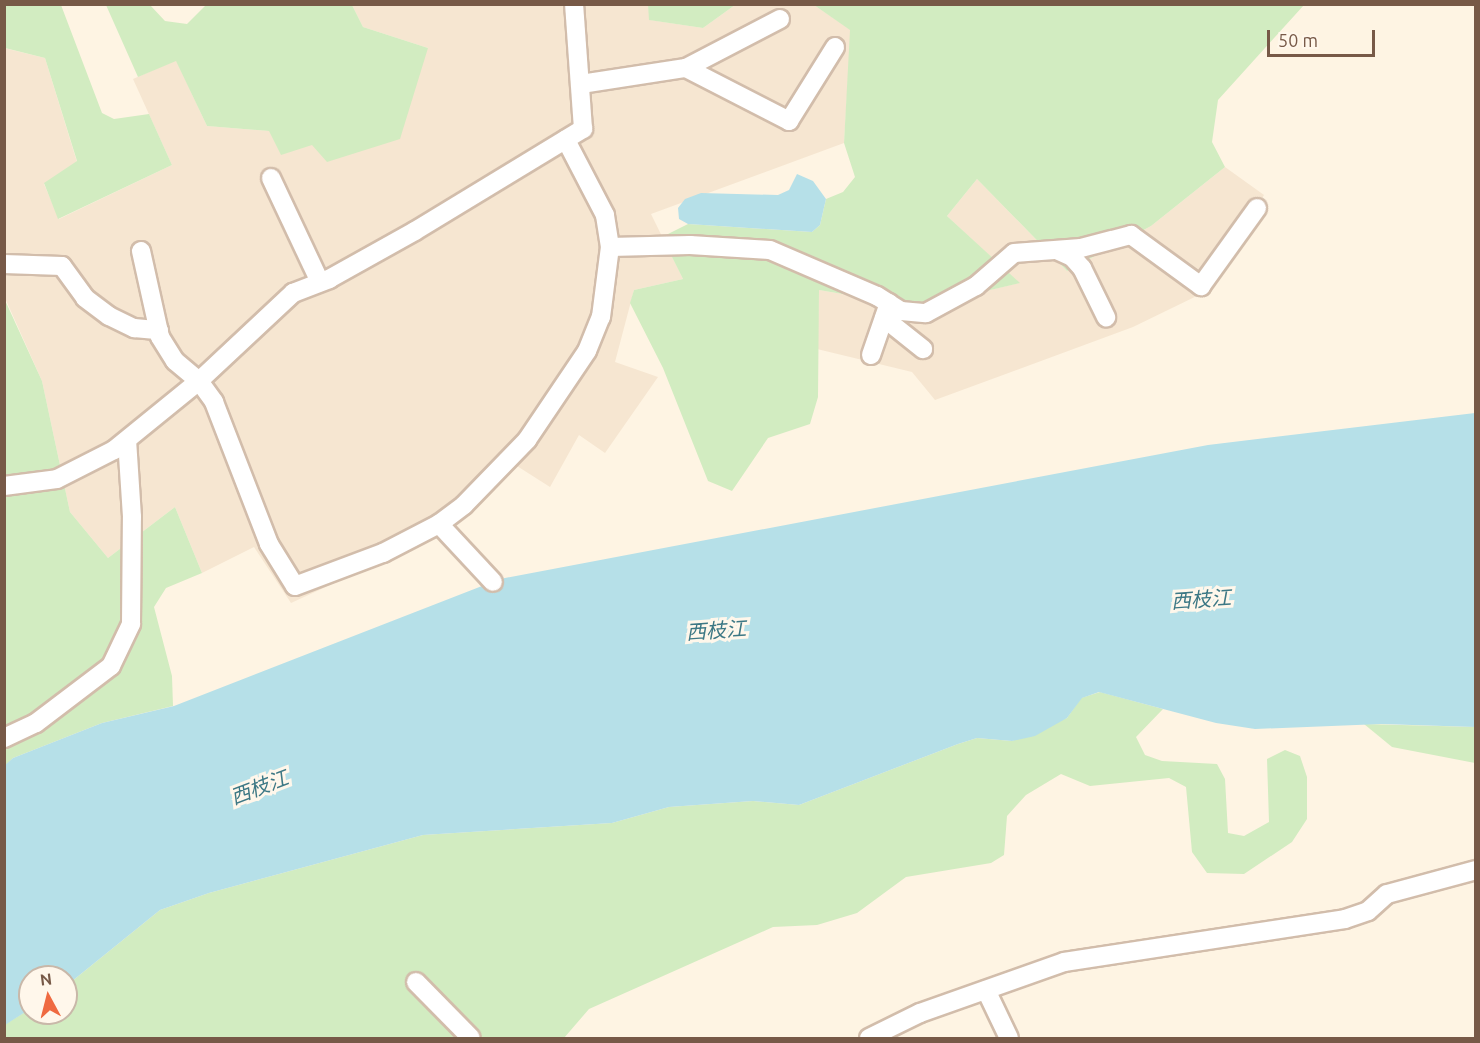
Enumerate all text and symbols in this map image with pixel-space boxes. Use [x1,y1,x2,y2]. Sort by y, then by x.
scale bar [1270,18,1378,56]
text: 50 m [1278,30,1318,50]
water label: 西枝江 [1170,585,1232,613]
water label: 西枝江 [685,616,747,644]
water label: 西枝江 [227,765,291,809]
north arrow [18,965,78,1025]
text: N [39,969,53,989]

